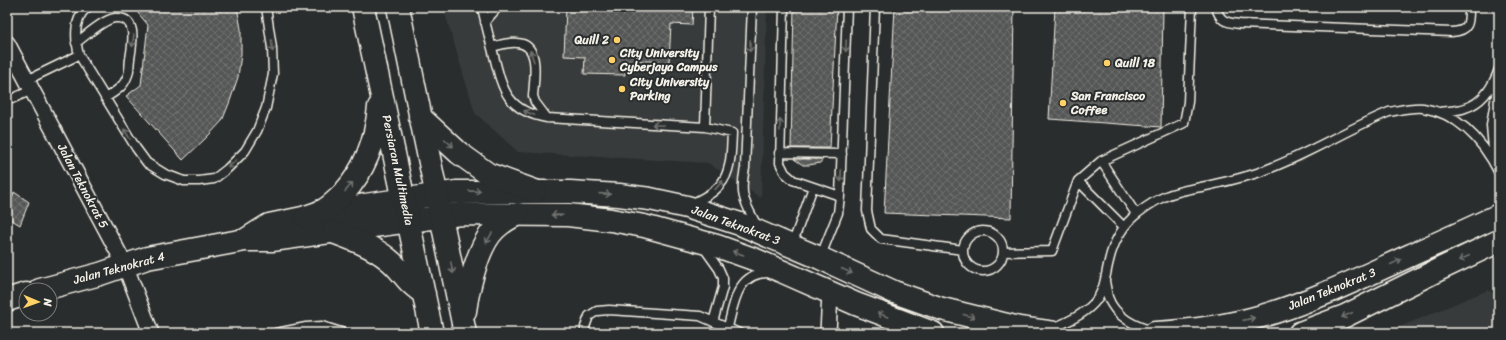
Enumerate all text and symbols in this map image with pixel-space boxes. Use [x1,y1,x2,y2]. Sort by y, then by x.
place label: Quill 2 [574,29,609,51]
one-way arrow [129,34,136,47]
marker: Quill 2 [612,35,622,45]
one-way arrow [268,39,276,52]
one-way arrow [747,39,754,52]
one-way arrow [842,39,849,52]
place label: City University Cyberjaya Campus [619,42,718,78]
one-way arrow [528,49,535,62]
place label: Quill 18 [1114,52,1156,74]
marker: City University Cyberjaya Campus [607,55,617,65]
marker: Quill 18 [1102,58,1112,68]
place label: City University Parking [629,71,710,107]
marker: City University Parking [617,84,627,94]
place label: San Francisco Coffee [1070,85,1146,121]
marker: San Francisco Coffee [1058,98,1068,108]
one-way arrow [524,109,536,117]
street label: Persiaran Multimedia [376,113,420,227]
one-way arrow [777,119,784,132]
one-way arrow [652,121,665,128]
one-way arrow [122,128,131,139]
street label: Jalan Teknokrat 5 [51,139,115,233]
one-way arrow [444,139,454,148]
one-way arrow [227,159,237,169]
one-way arrow [837,169,845,182]
one-way arrow [714,180,723,190]
one-way arrow [344,182,353,192]
one-way arrow [468,187,481,195]
one-way arrow [598,191,611,198]
street label: Jalan Teknokrat 3 [688,198,784,251]
one-way arrow [551,211,564,219]
one-way arrow [484,232,492,244]
street label: Jalan Teknokrat 4 [70,245,168,291]
one-way arrow [732,249,744,257]
one-way arrow [1458,255,1470,262]
one-way arrow [1389,258,1401,265]
one-way arrow [448,261,456,274]
street label: Jalan Teknokrat 3 [1284,261,1380,317]
one-way arrow [841,267,853,275]
north arrow [18,282,58,322]
text: N [38,297,57,307]
one-way arrow [878,311,890,319]
one-way arrow [1341,312,1353,319]
one-way arrow [962,313,975,321]
one-way arrow [1242,315,1255,322]

